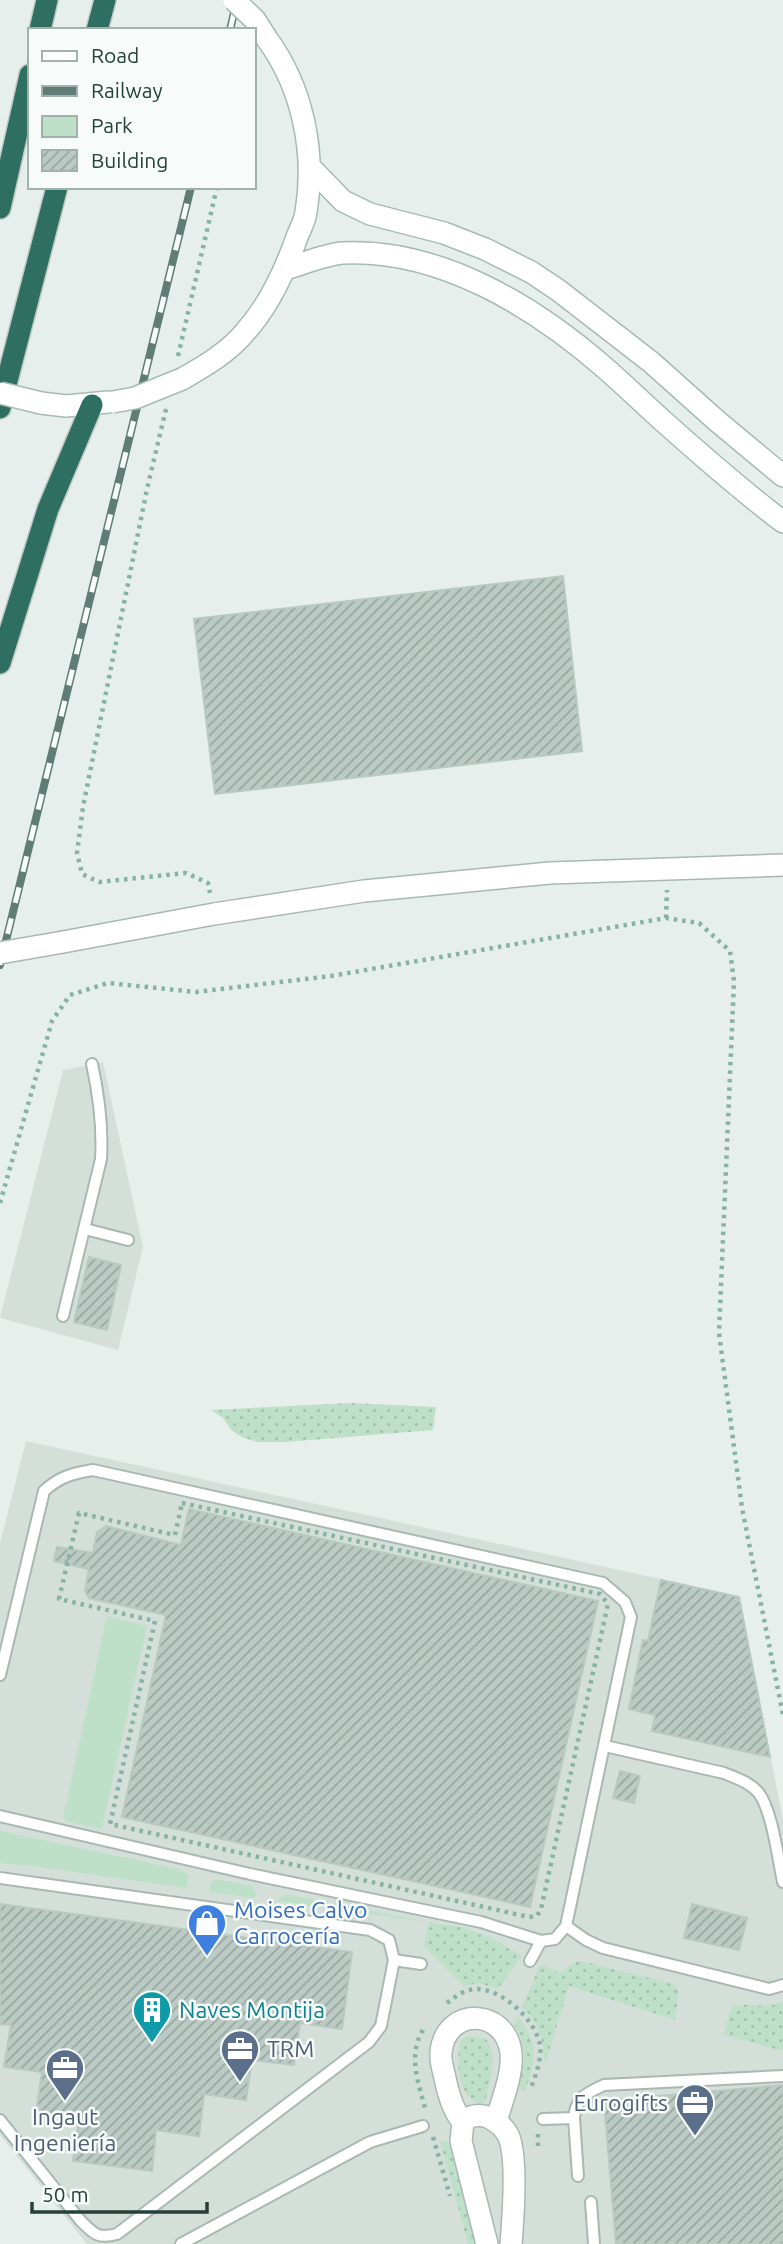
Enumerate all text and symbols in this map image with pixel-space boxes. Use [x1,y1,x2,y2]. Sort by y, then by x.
legend [28,28,256,189]
text: Road [91,43,139,67]
text: Railway [91,78,163,102]
text: Park [91,113,133,137]
text: Building [91,148,168,172]
place label: Moises Calvo Carrocería [234,1897,368,1948]
shop icon: Moises Calvo Carrocería [186,1902,228,1957]
building icon: Naves Montija [131,1989,173,2044]
place label: Naves Montija [179,1997,325,2022]
office icon: TRM [219,2028,261,2083]
place label: TRM [267,2036,314,2061]
office icon: Ingaut Ingeniería [44,2047,86,2102]
office icon: Eurogifts [674,2082,716,2137]
place label: Eurogifts [573,2090,668,2115]
place label: Ingaut Ingeniería [14,2104,116,2155]
scale bar [32,2170,206,2214]
text: 50 m [42,2182,89,2206]

